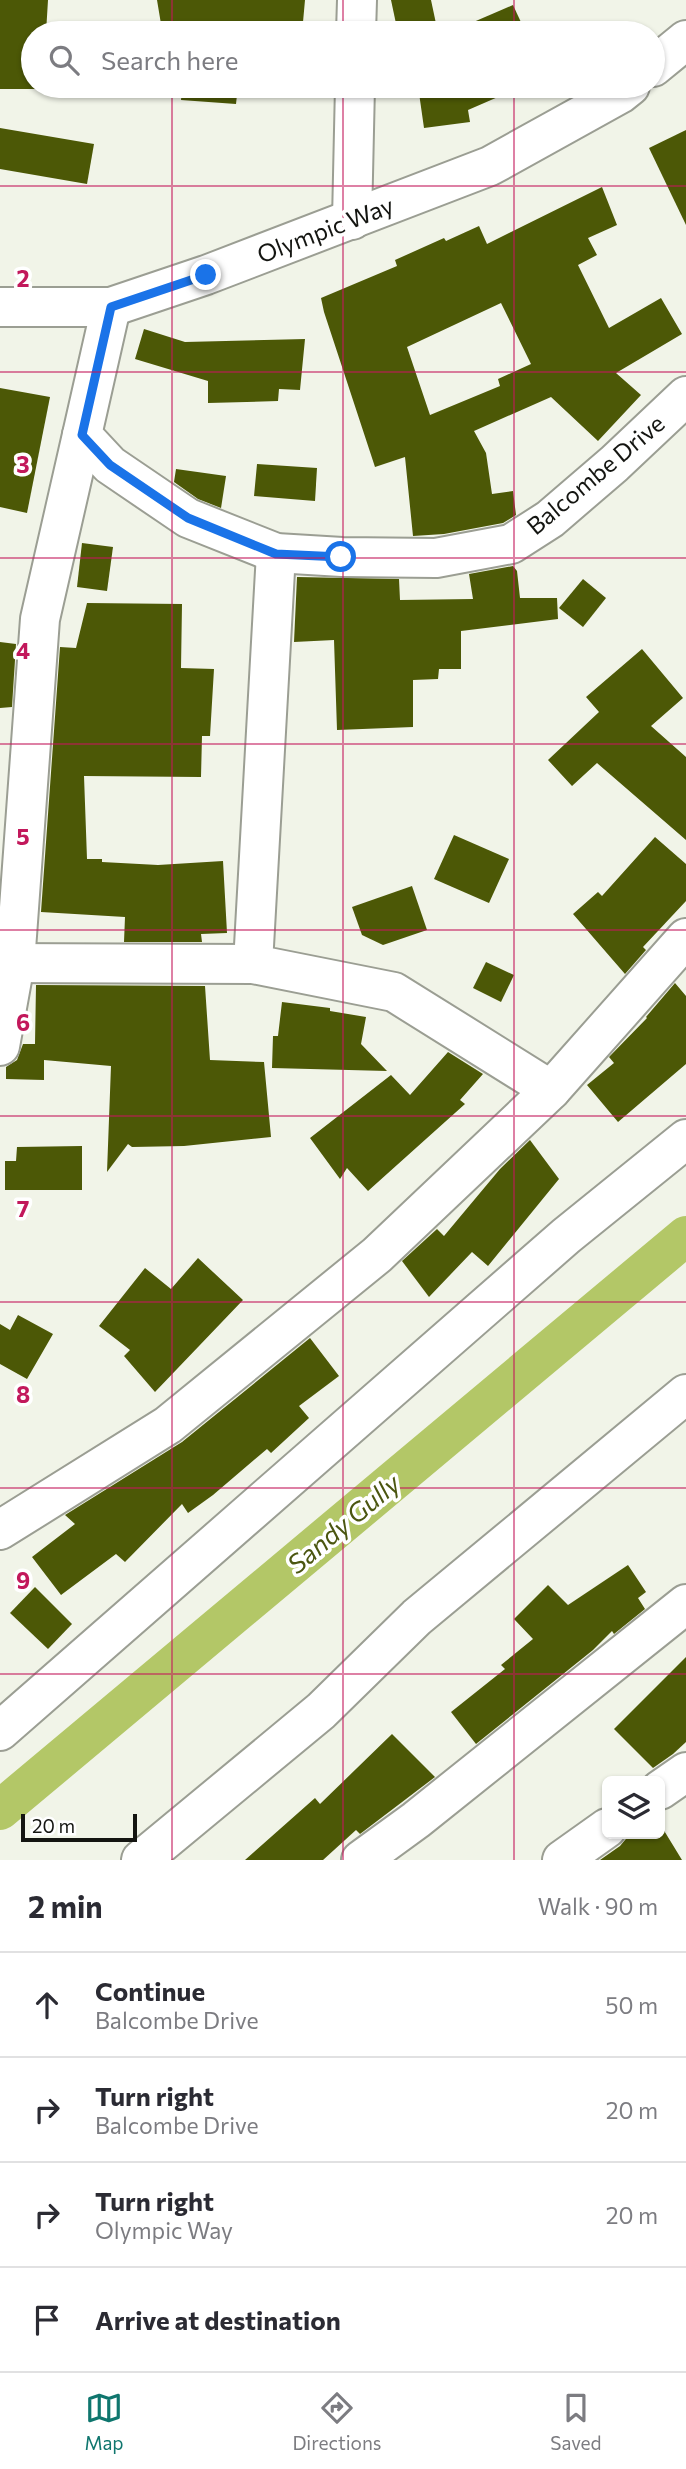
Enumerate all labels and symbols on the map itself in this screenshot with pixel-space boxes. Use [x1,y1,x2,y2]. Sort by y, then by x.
street label: Olympic Way [253,190,397,268]
route end [190,259,221,290]
text: 2 [16,264,30,292]
street label: Balcombe Drive [520,408,670,540]
text: 3 [16,450,30,478]
route start [325,541,356,572]
text: 4 [16,636,30,664]
text: 5 [16,822,30,850]
text: 6 [16,1008,30,1036]
text: 7 [17,1194,29,1222]
text: 8 [16,1380,30,1408]
water label: Sandy Gully [280,1466,407,1579]
text: 9 [16,1566,30,1594]
scale bar [21,1811,136,1843]

